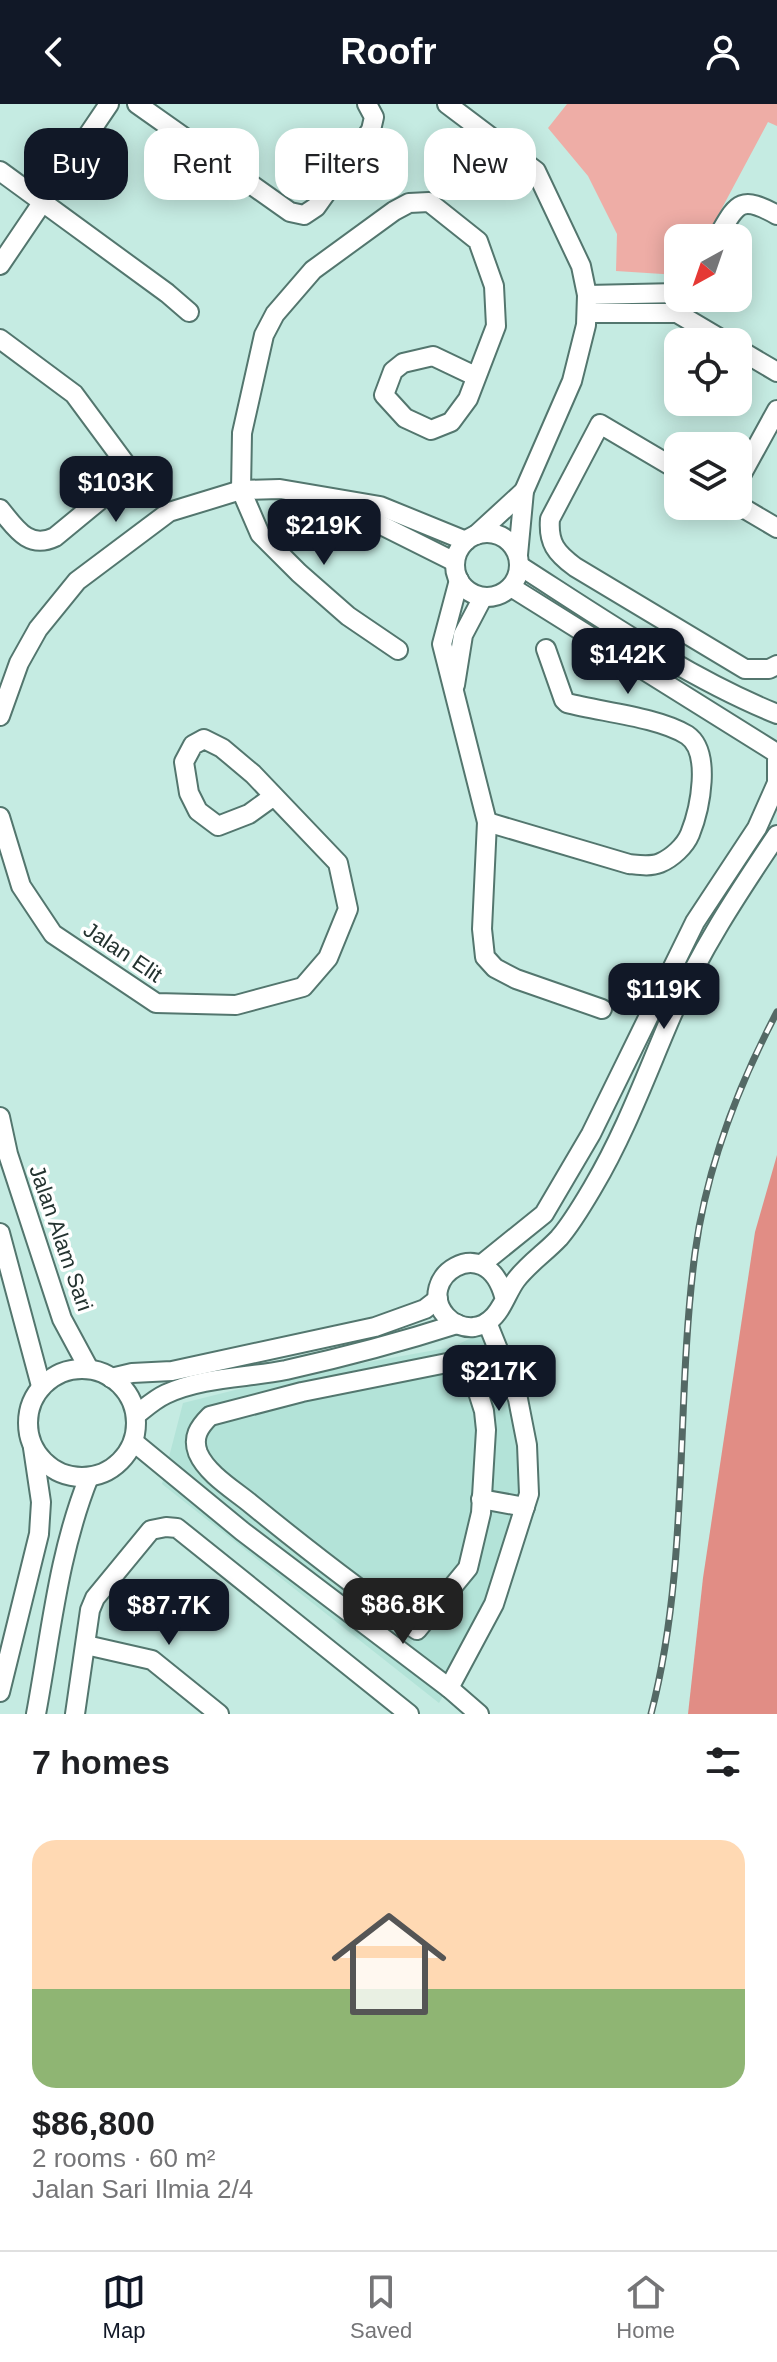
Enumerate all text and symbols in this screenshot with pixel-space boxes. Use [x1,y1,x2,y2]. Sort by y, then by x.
icon: back [32,30,76,74]
icon: person [701,30,745,74]
text: Roofr [341,31,436,72]
chip: Buy [24,128,128,200]
chip: Rent [144,128,259,200]
chip: Filters [275,128,408,200]
chip: New [424,128,536,200]
north arrow [664,224,752,312]
map controls [664,224,752,520]
button: locate [664,328,752,416]
button: layers [664,432,752,520]
pin: $103K [60,456,172,524]
text: $103K [78,467,154,497]
pin: $219K [268,499,380,567]
text: $219K [286,510,362,540]
pin: $142K [572,628,684,696]
text: $142K [590,639,666,669]
street label: Jalan Elit [79,917,167,987]
pin: $119K [608,963,720,1031]
text: $119K [626,974,702,1004]
street label: Jalan Alam Sari [24,1162,98,1314]
pin: $217K [443,1345,555,1413]
text: $217K [461,1356,537,1386]
pin: $86.8K [338,1578,468,1646]
pin: $87.7K [104,1579,234,1647]
text: $86.8K [361,1589,445,1619]
text: $87.7K [127,1590,211,1620]
icon: filters [701,1740,745,1784]
text: 7 homes [32,1743,170,1781]
icon: home [317,1892,461,2036]
text: $86,800 [32,2104,155,2142]
text: 2 rooms · 60 m² [32,2143,216,2173]
text: Jalan Sari Ilmia 2/4 [32,2174,253,2204]
tab: Map [102,2270,146,2344]
tab: Saved [350,2270,412,2344]
tab: Home [616,2270,675,2344]

